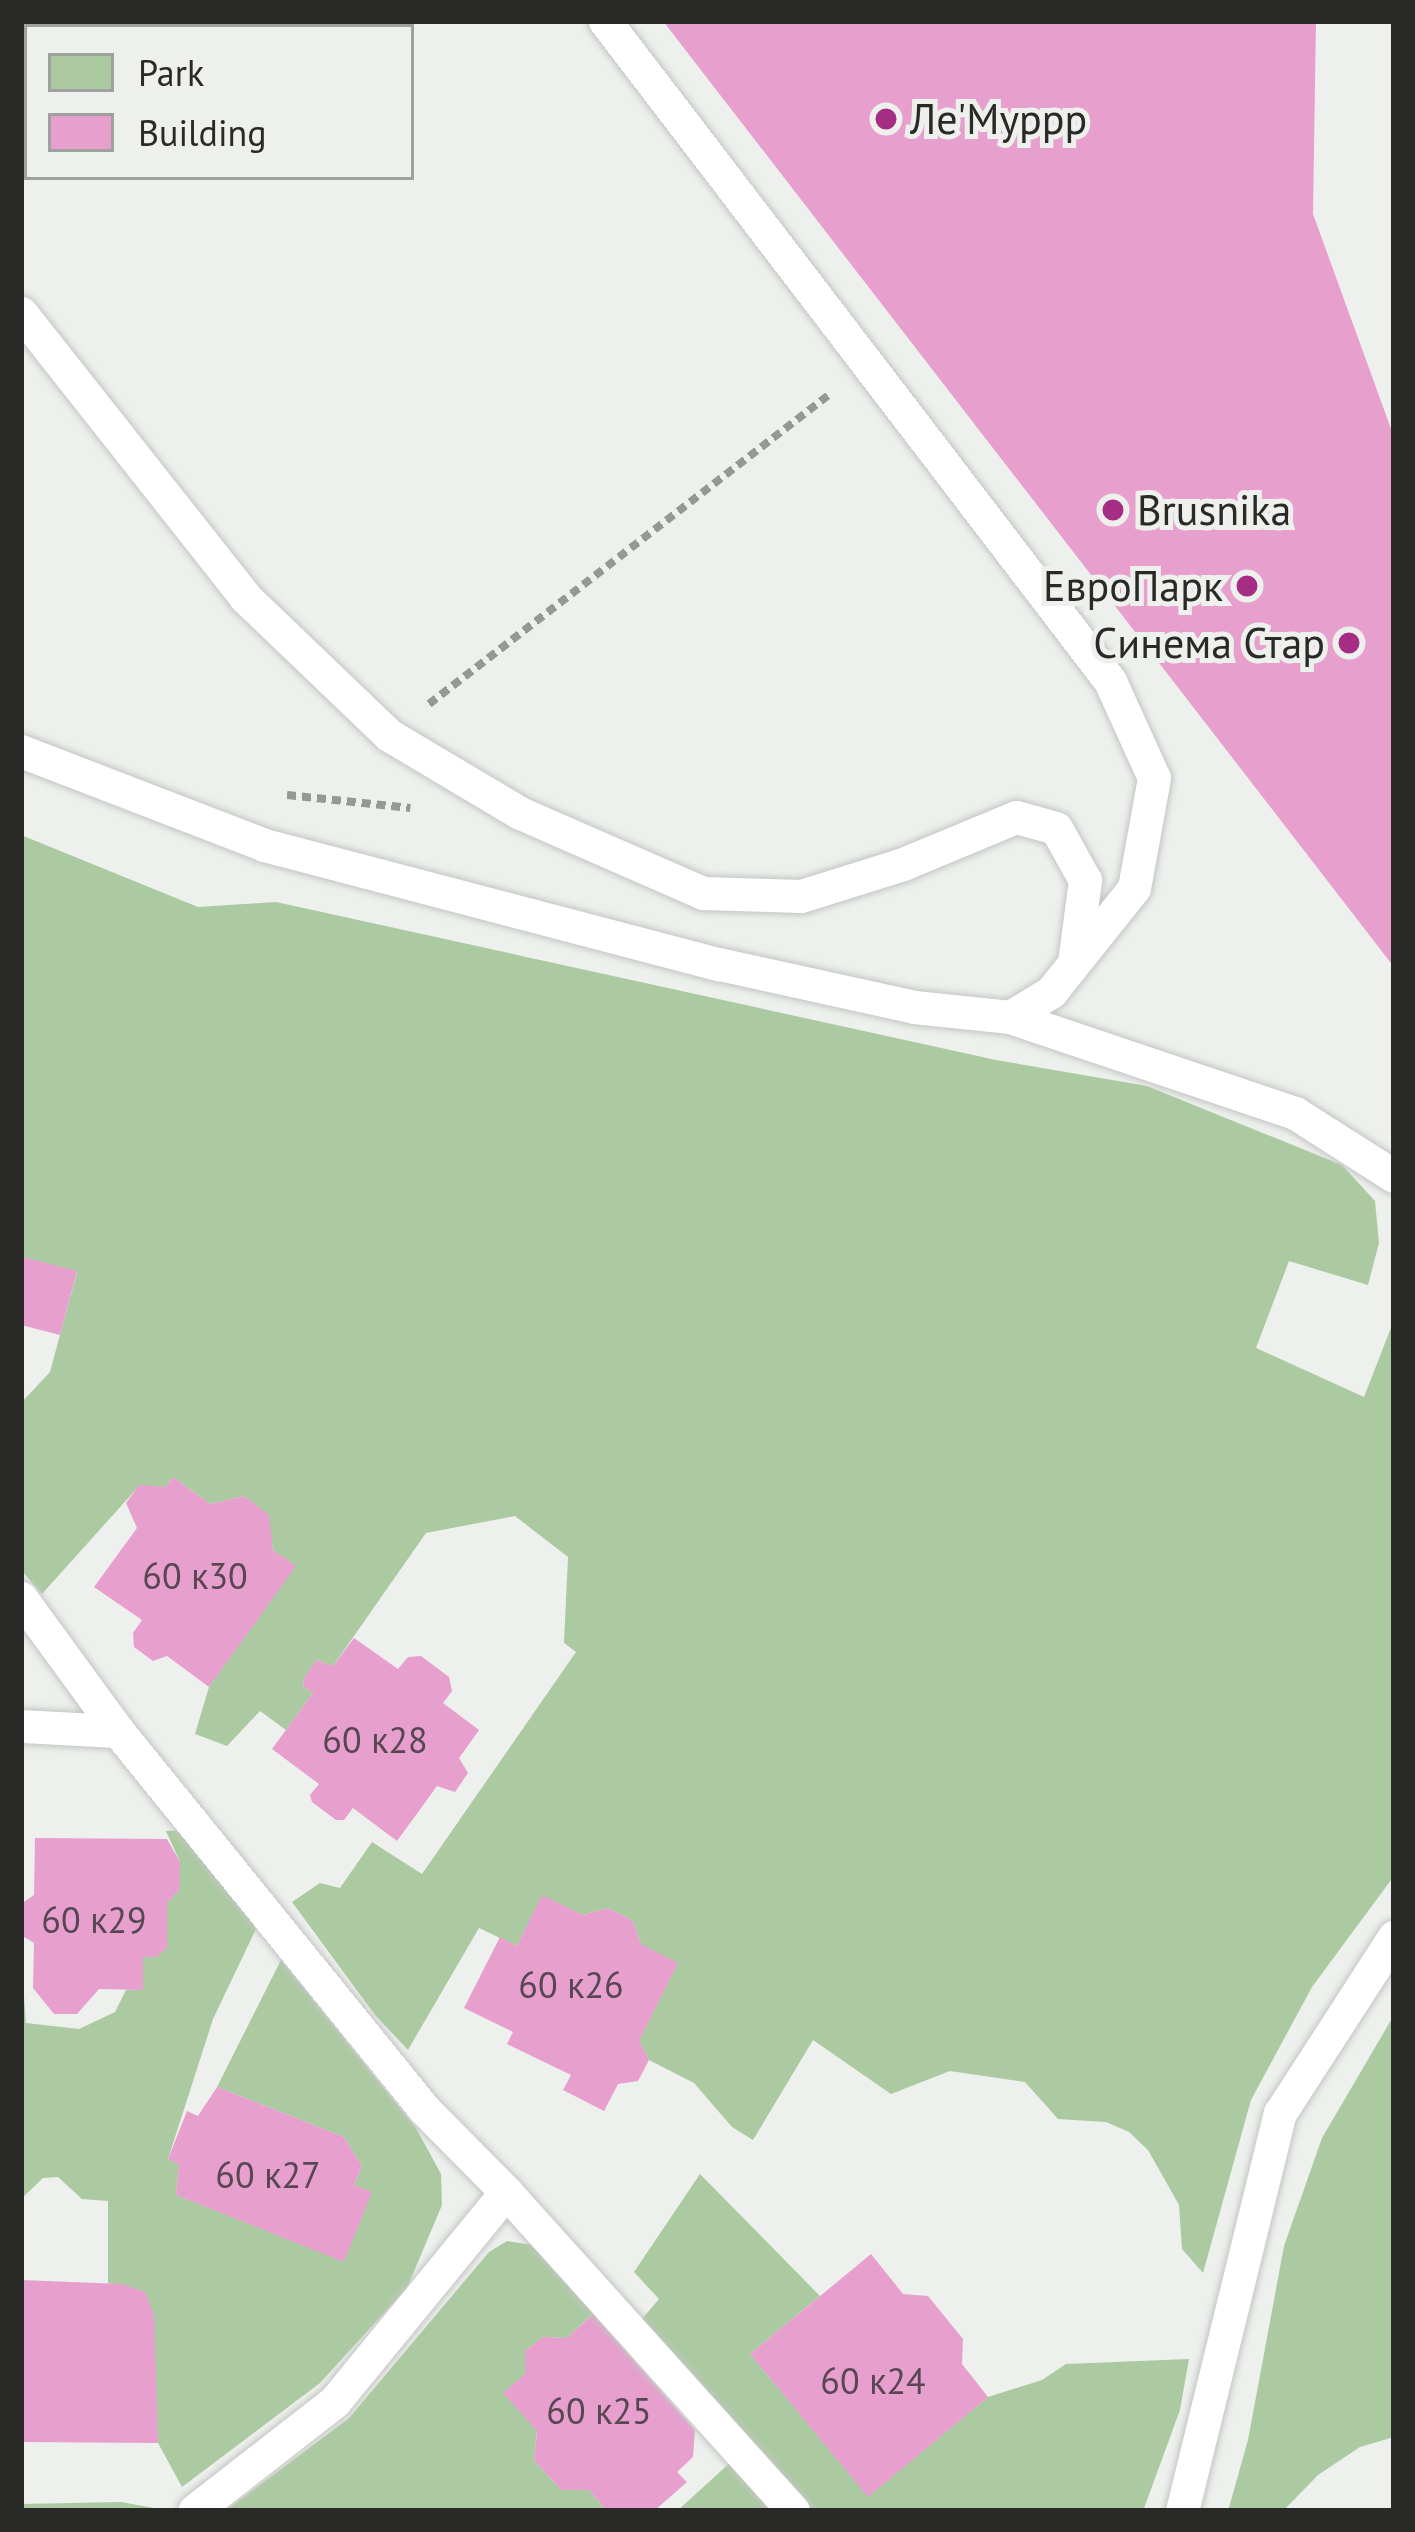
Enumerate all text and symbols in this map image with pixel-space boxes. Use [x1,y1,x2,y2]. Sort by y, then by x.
legend [24,24,414,180]
text: Park [138,49,204,96]
place label: Ле'Муррр [910,94,1087,144]
marker: Ле'Муррр [873,106,899,132]
text: Building [138,109,267,156]
place label: Brusnika [1137,485,1291,535]
marker: Brusnika [1100,497,1126,523]
place label: ЕвроПарк [1043,561,1223,611]
marker: ЕвроПарк [1234,573,1260,599]
place label: Синема Стар [1093,618,1325,668]
marker: Синема Стар [1336,630,1362,656]
house number: 60 к30 [142,1554,248,1598]
house number: 60 к28 [322,1718,428,1762]
house number: 60 к29 [41,1898,147,1942]
house number: 60 к26 [518,1963,624,2007]
house number: 60 к27 [215,2153,321,2197]
house number: 60 к24 [820,2359,926,2403]
house number: 60 к25 [546,2389,652,2433]

